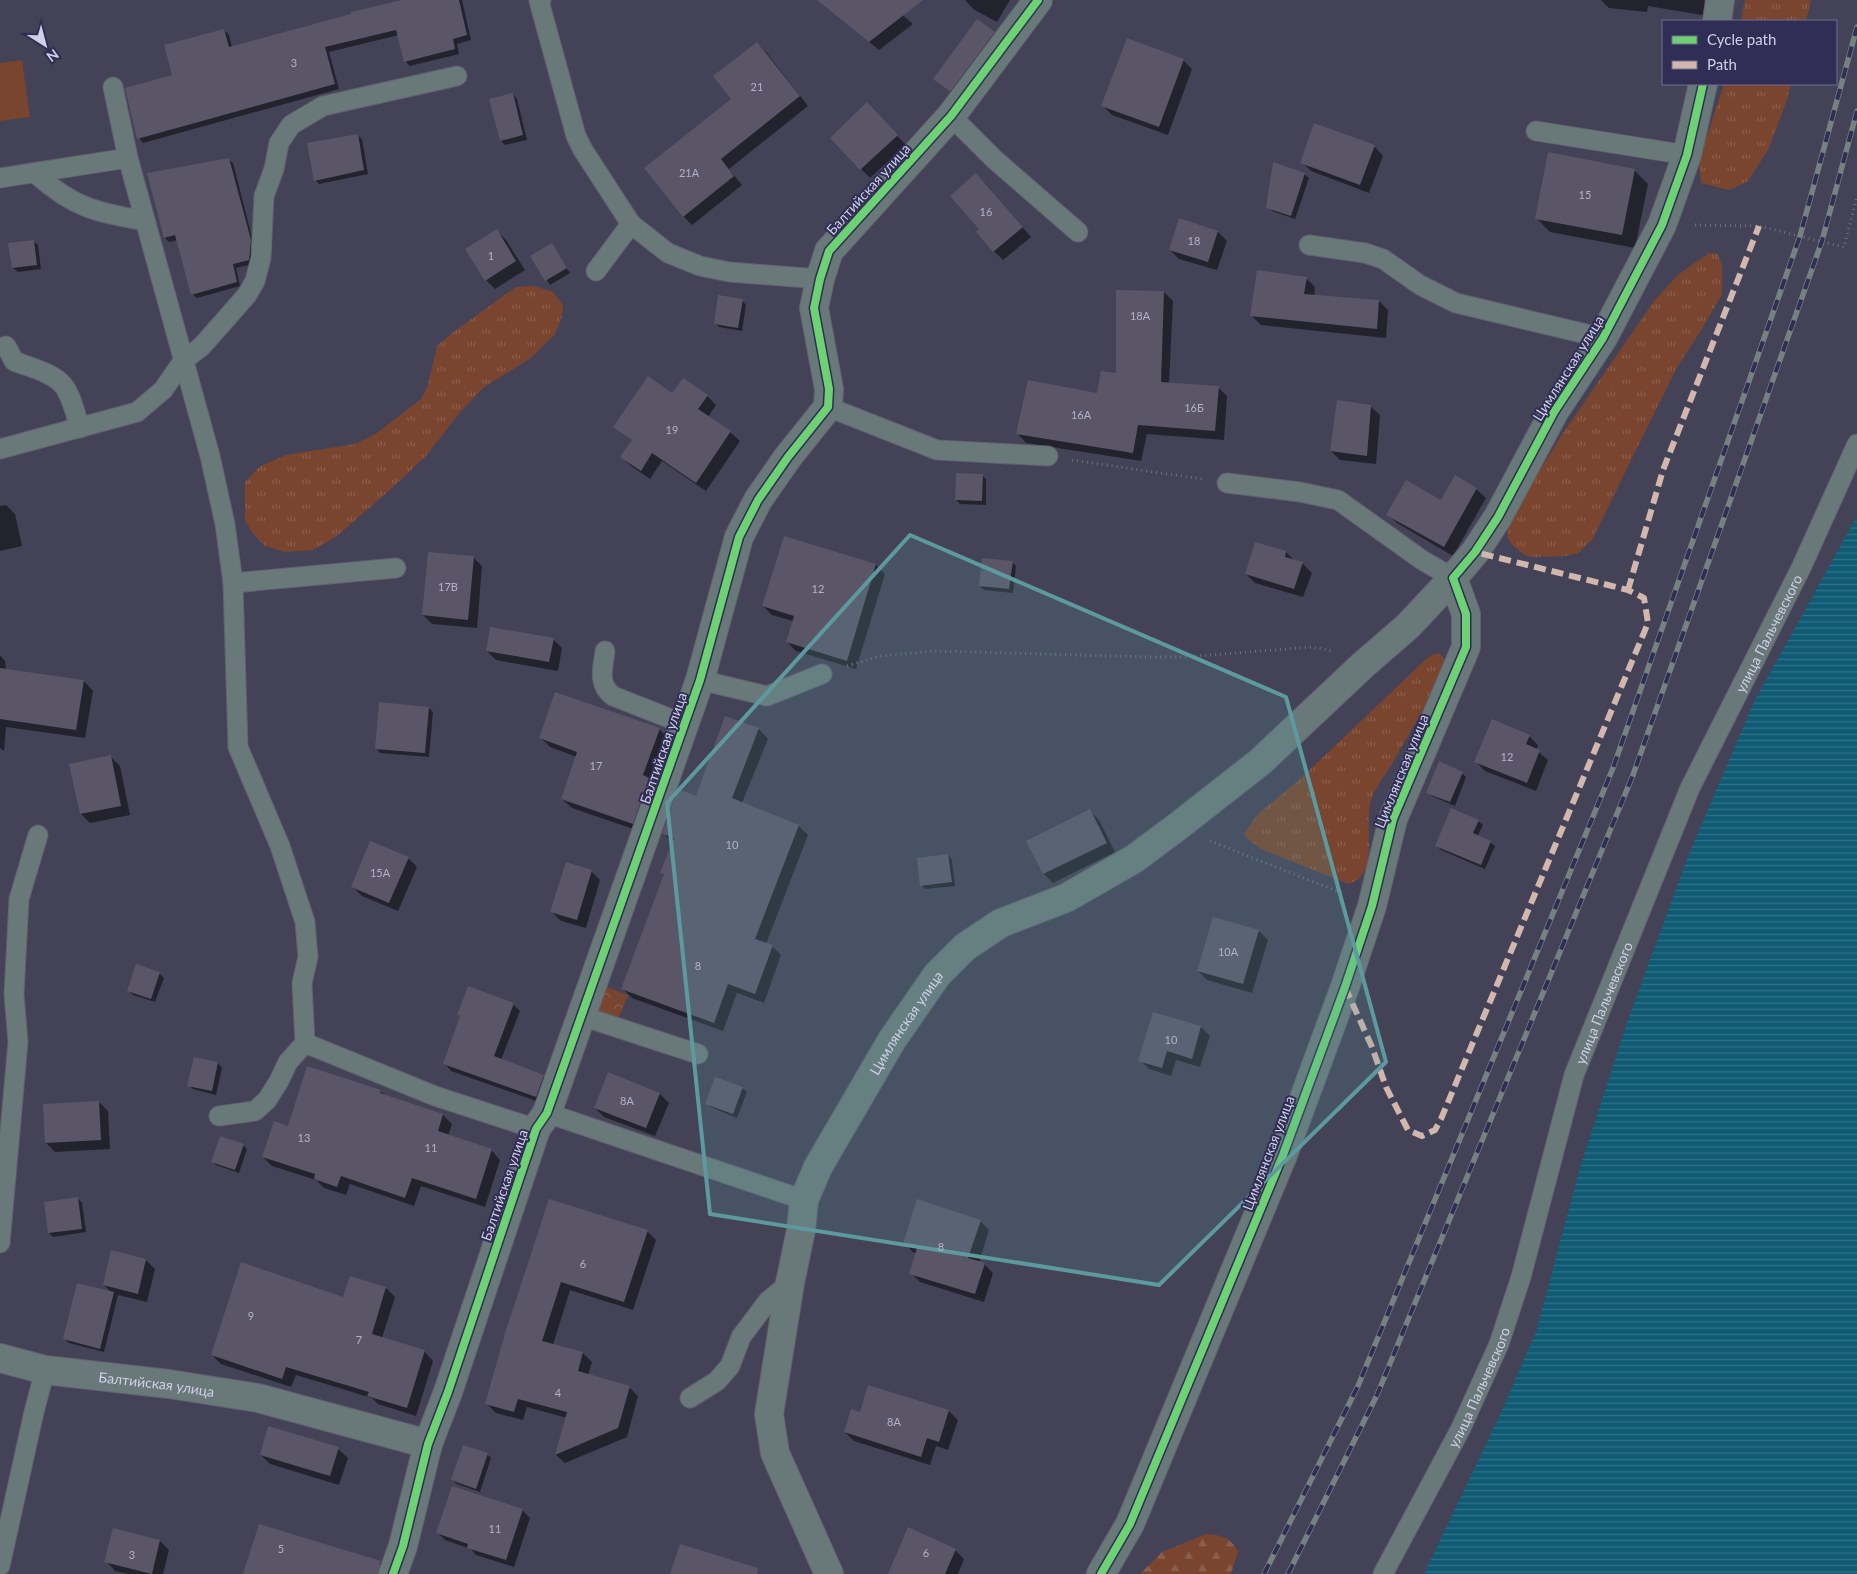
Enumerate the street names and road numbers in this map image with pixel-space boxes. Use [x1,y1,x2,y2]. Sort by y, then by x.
street label: Балтийская улица [823,140,913,238]
street label: Цимлянская улица [1529,312,1607,424]
street label: улица Пальчевского [1731,571,1805,695]
street label: Балтийская улица [636,690,690,806]
street label: Цимлянская улица [1370,712,1432,830]
street label: улица Пальчевского [1571,939,1636,1066]
street label: Цимлянская улица [865,966,946,1078]
street label: Цимлянская улица [1238,1093,1298,1213]
street label: Балтийская улица [477,1127,531,1243]
street label: улица Пальчевского [1444,1325,1513,1450]
street label: Балтийская улица [98,1368,216,1400]

